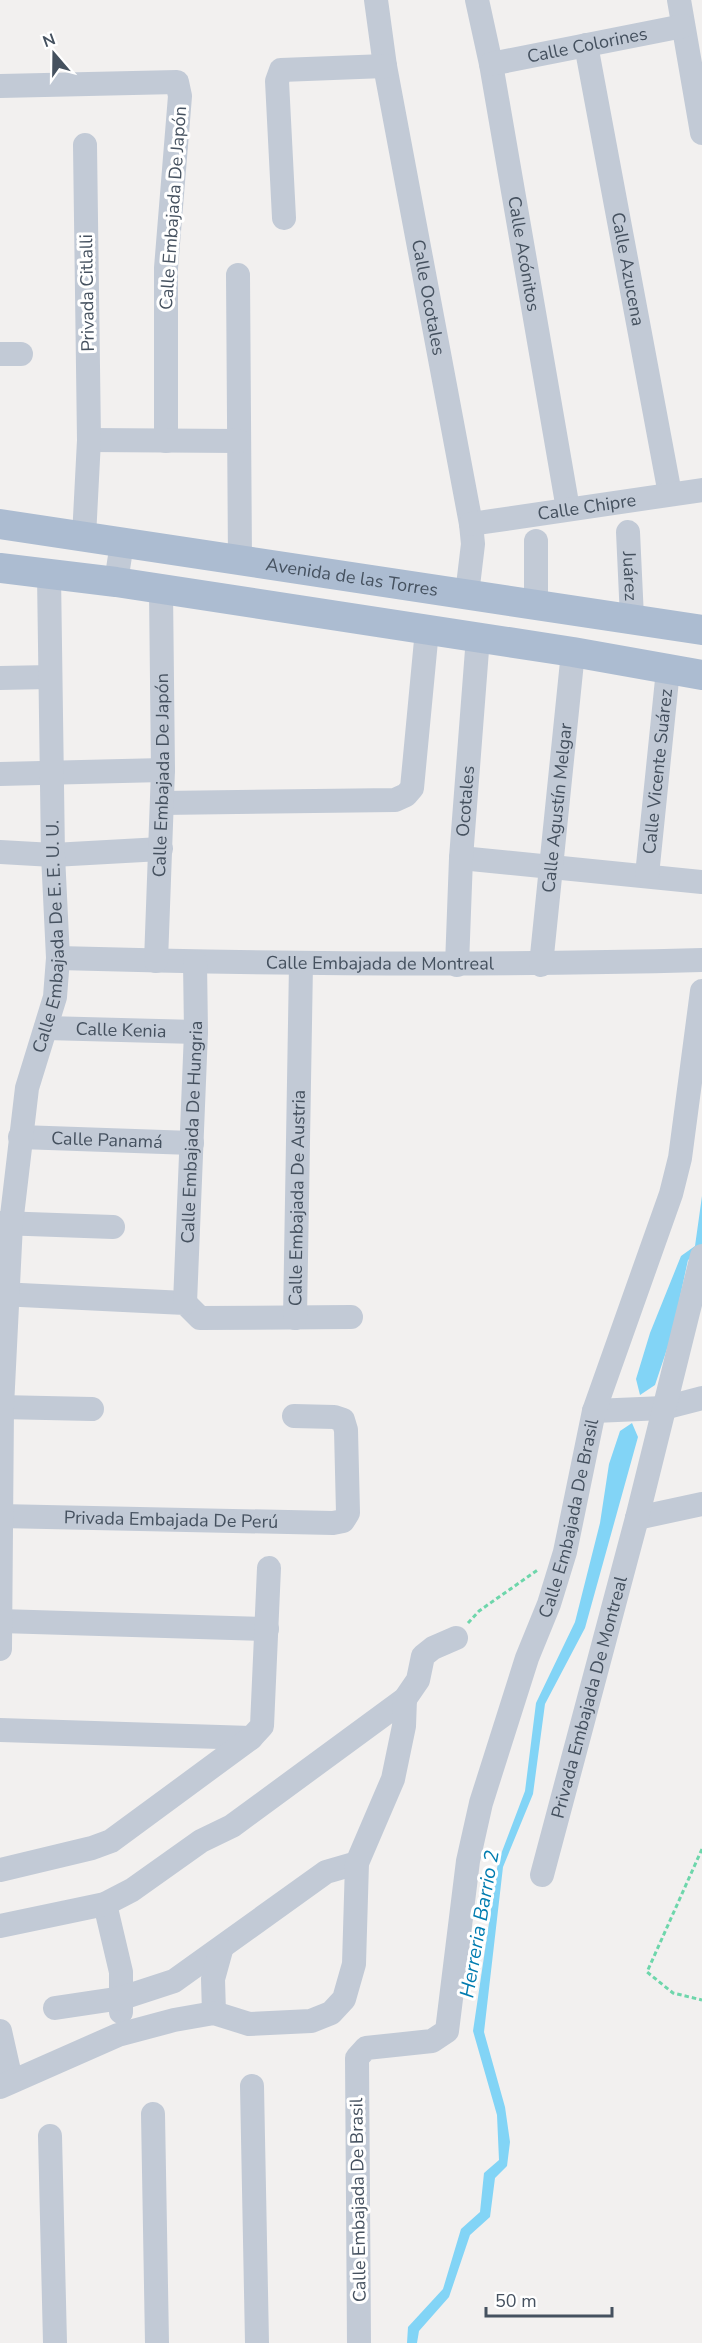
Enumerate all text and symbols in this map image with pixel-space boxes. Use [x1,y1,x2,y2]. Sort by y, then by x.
street label: Calle Colorines [525,21,649,69]
north arrow [24,24,84,84]
text: N [40,28,59,53]
street label: Calle Embajada De Japón [154,105,192,311]
street label: Calle Acónitos [502,194,546,313]
street label: Calle Azucena [606,210,650,328]
street label: Privada Citlalli [74,234,100,352]
street label: Calle Ocotales [406,237,451,357]
street label: Calle Chipre [536,488,638,526]
street label: Juárez [617,550,643,601]
street label: Avenida de las Torres [264,552,440,602]
street label: Calle Embajada De Japón [147,673,175,878]
street label: Calle Vicente Suárez [637,688,678,855]
street label: Calle Agustín Melgar [536,721,578,894]
street label: Ocotales [451,765,480,838]
street label: Calle Embajada De E. E. U. U. [26,820,70,1056]
street label: Calle Embajada de Montreal [266,950,495,976]
street label: Calle Kenia [75,1017,167,1043]
street label: Calle Embajada De Hungria [175,1021,208,1244]
street label: Calle Embajada De Austria [283,1090,311,1306]
street label: Calle Panamá [51,1126,163,1154]
street label: Calle Embajada De Brasil [533,1416,604,1622]
street label: Privada Embajada De Perú [64,1505,278,1534]
street label: Privada Embajada De Montreal [546,1573,633,1821]
water label: Herreria Barrio 2 [453,1848,506,2000]
street label: Calle Embajada De Brasil [344,2097,372,2302]
scale bar [486,2280,612,2318]
text: 50 m [495,2289,537,2313]

